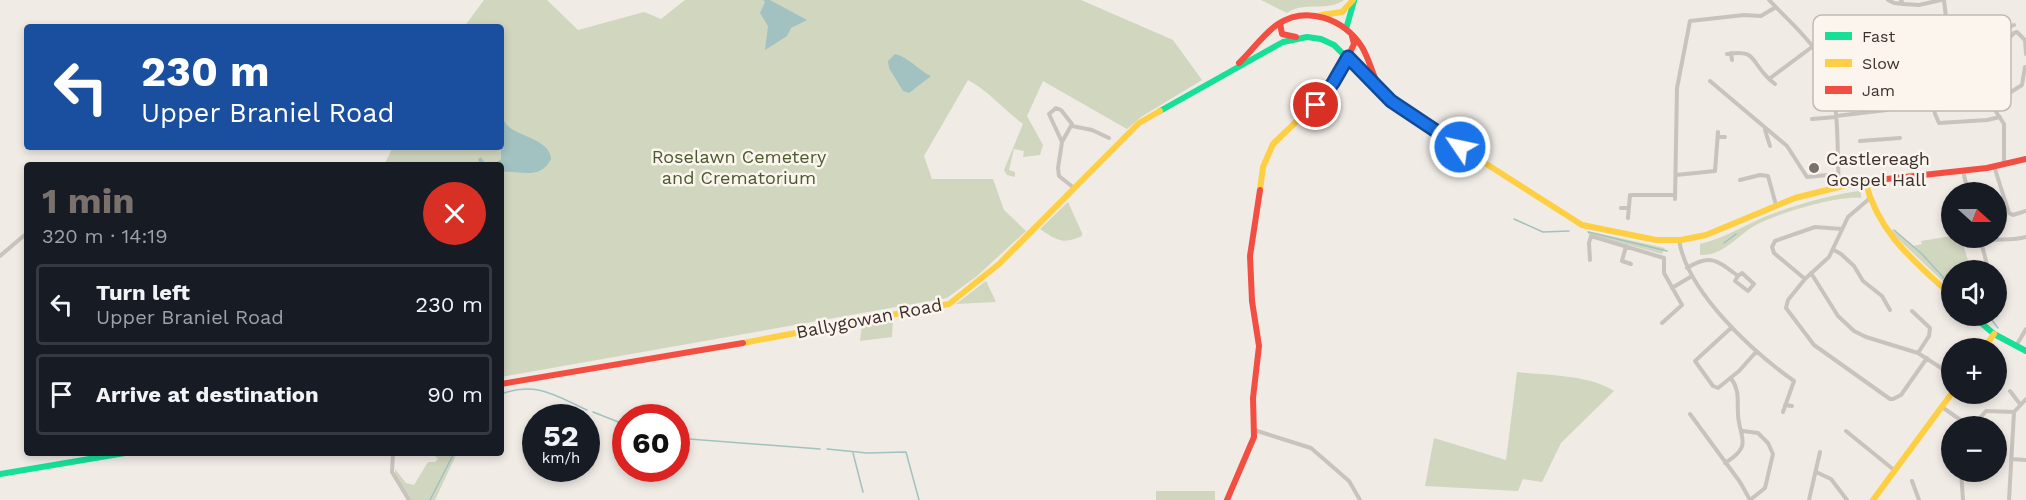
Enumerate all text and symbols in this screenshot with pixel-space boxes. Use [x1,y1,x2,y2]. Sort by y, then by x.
legend [1813,15,2011,111]
text: Fast [1862,27,1895,46]
text: 230 m [141,47,270,96]
icon: left [42,48,120,126]
text: Slow [1862,54,1900,73]
pin [1290,79,1341,130]
text: Jam [1862,81,1895,100]
icon: arrive [1299,88,1332,121]
text: Upper Braniel Road [141,97,394,129]
position arrow [1428,115,1492,179]
park label: Roselawn Cemetery and Crematorium [652,146,827,188]
place label: Castlereagh Gospel Hall [1826,148,1930,190]
marker: Castlereagh Gospel Hall [1807,161,1821,175]
text: 1 min [42,180,134,222]
button: close [423,182,486,245]
north arrow [1941,182,2007,248]
map controls [1941,182,2007,482]
text: 320 m · 14:19 [42,224,167,248]
button: sound [1941,260,2007,326]
text: Turn left [96,280,190,305]
icon: left [45,288,78,321]
text: 230 m [415,292,483,317]
street label: Ballygowan Road [794,294,944,342]
text: Upper Braniel Road [96,305,284,329]
button: + [1941,338,2007,404]
icon: arrive [45,378,78,411]
text: Arrive at destination [96,382,319,407]
text: 90 m [427,382,483,407]
speed limit sign: 60 [612,404,690,482]
button: − [1941,416,2007,482]
text: 52 [543,418,579,453]
text: km/h [542,449,580,467]

